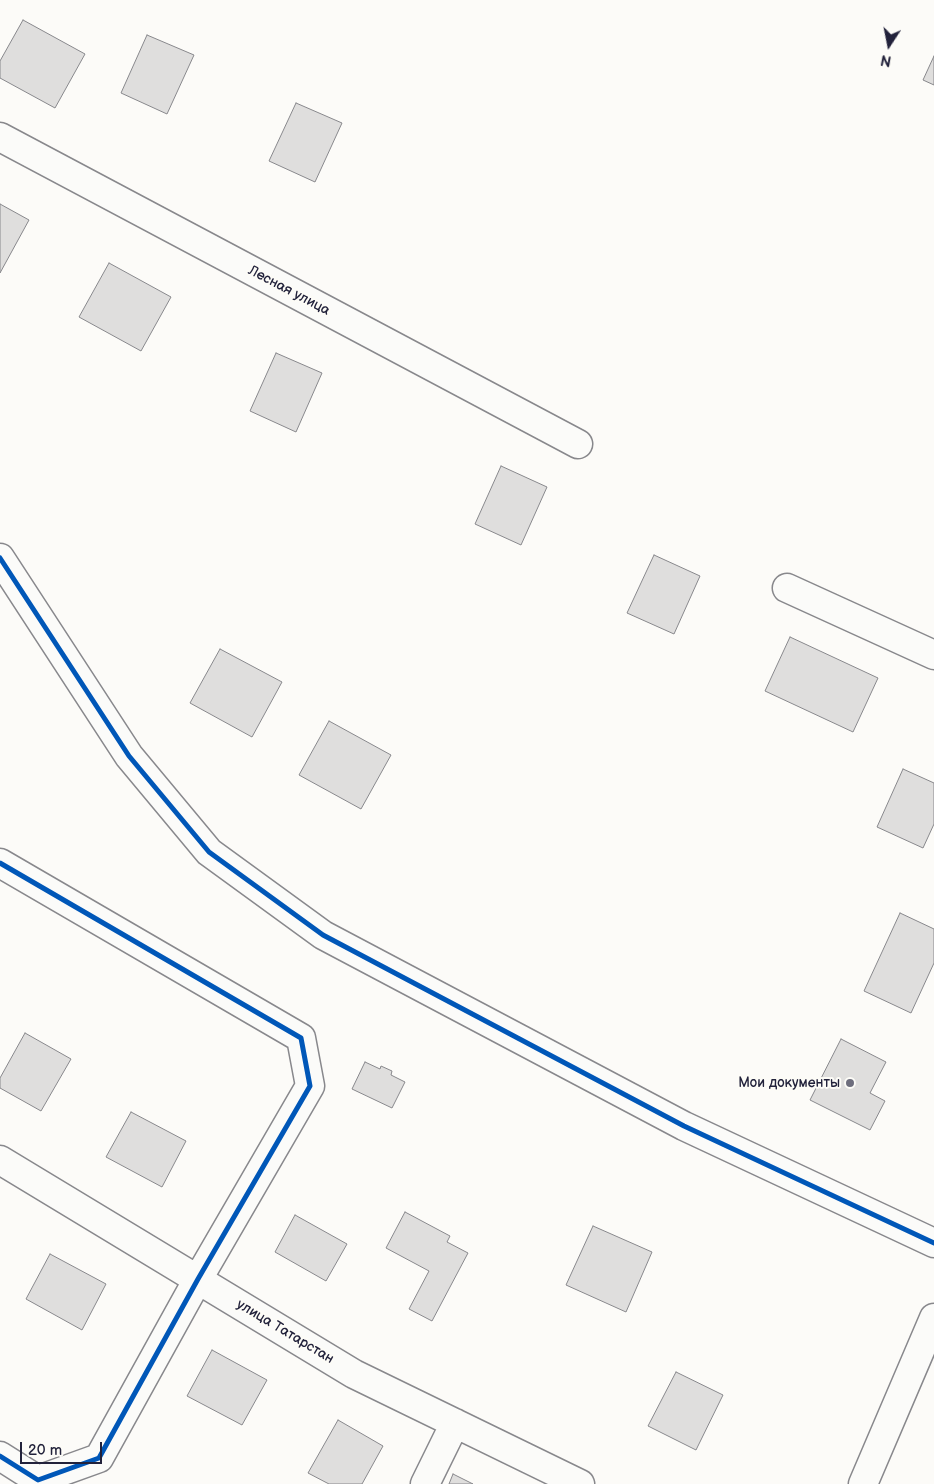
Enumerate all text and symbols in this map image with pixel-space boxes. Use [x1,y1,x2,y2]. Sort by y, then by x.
north arrow [864,20,914,70]
text: N [879,51,893,70]
street label: Лесная улица [245,262,333,320]
place label: Мои документы [738,1075,840,1091]
marker: Мои документы [844,1077,856,1089]
street label: улица Татарстан [233,1296,337,1368]
scale bar [22,1432,105,1464]
text: 20 m [28,1441,62,1460]

